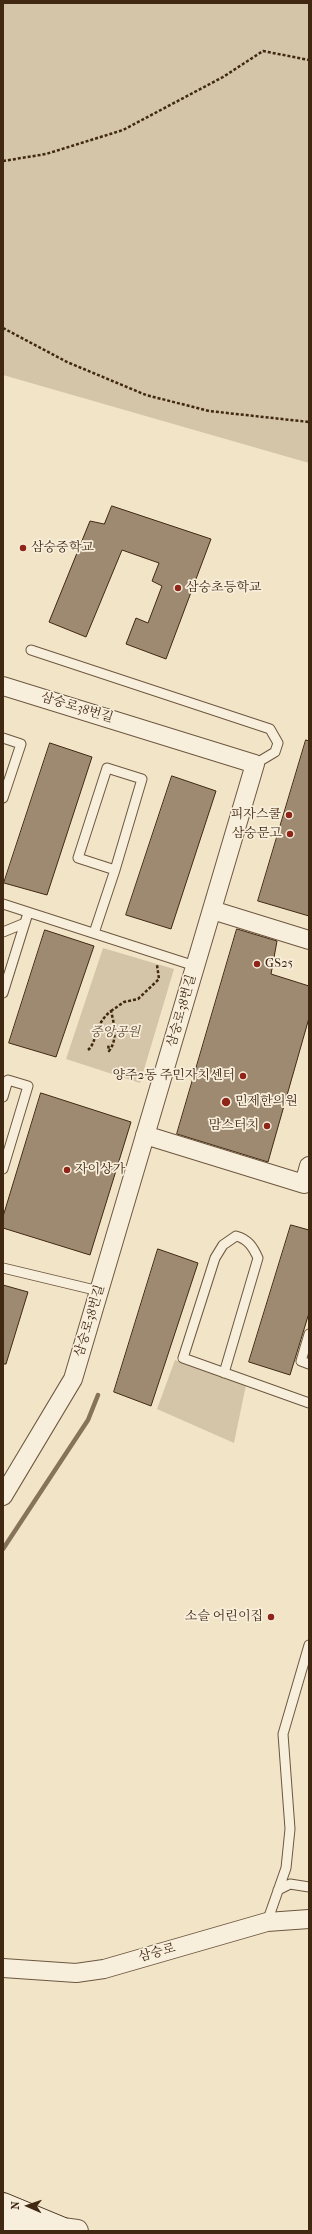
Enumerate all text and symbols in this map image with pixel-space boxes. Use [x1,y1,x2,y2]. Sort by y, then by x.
place label: 삼숭중학교 [31,540,94,556]
marker: 삼숭중학교 [18,543,28,553]
place label: 삼숭초등학교 [186,580,261,596]
marker: 삼숭초등학교 [173,583,183,593]
street label: 삼숭로38번길 [39,690,115,726]
place label: 피자스쿨 [231,807,281,823]
marker: 피자스쿨 [284,810,294,820]
place label: 삼숭문고 [232,826,282,842]
marker: 삼숭문고 [285,829,295,839]
place label: GS25 [265,956,293,972]
marker: GS25 [252,959,262,969]
street label: 삼숭로38번길 [164,973,200,1049]
park label: 중앙공원 [90,1025,140,1041]
place label: 양주2동 주민자치센터 [113,1068,235,1084]
marker: 양주2동 주민자치센터 [238,1071,248,1081]
place label: 민제한의원 [235,1094,298,1110]
marker: 민제한의원 [220,1096,232,1108]
place label: 맘스터치 [209,1118,259,1134]
marker: 맘스터치 [262,1121,272,1131]
place label: 자이상가 [75,1162,125,1178]
marker: 자이상가 [62,1165,72,1175]
street label: 삼숭로38번길 [72,1283,108,1359]
place label: 소슬 어린이집 [185,1609,263,1625]
marker: 소슬 어린이집 [266,1612,276,1622]
street label: 삼숭로 [137,1941,177,1965]
north arrow [8,2186,48,2226]
text: N [9,2201,22,2210]

